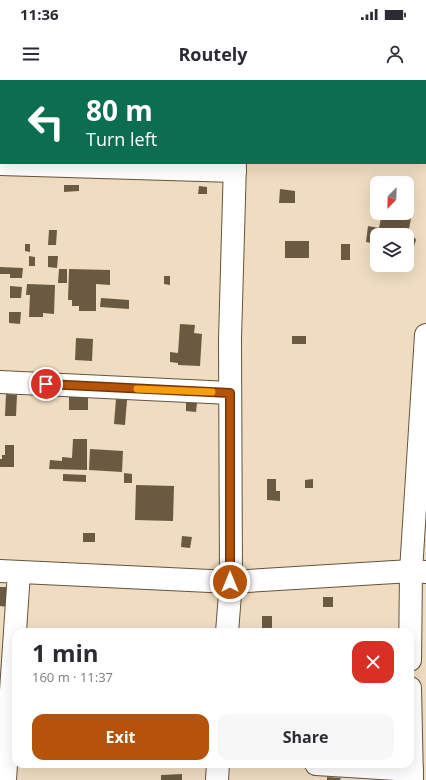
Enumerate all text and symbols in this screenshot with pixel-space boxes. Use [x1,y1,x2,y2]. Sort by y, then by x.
text: 11:36 [20,4,59,24]
text: Routely [178,42,248,66]
icon: menu [20,43,42,65]
icon: person [384,43,406,65]
text: 80 m [86,91,153,129]
icon: left [20,96,72,148]
text: Turn left [86,127,157,151]
north arrow [370,176,414,220]
map controls [370,176,414,272]
button: layers [370,228,414,272]
pin [29,367,63,401]
icon: arrive [35,373,57,395]
position arrow [209,561,251,603]
text: 1 min [32,636,99,669]
button: close [352,641,394,683]
text: 160 m · 11:37 [32,668,113,686]
button: Exit [32,714,209,760]
button: Share [217,714,394,760]

